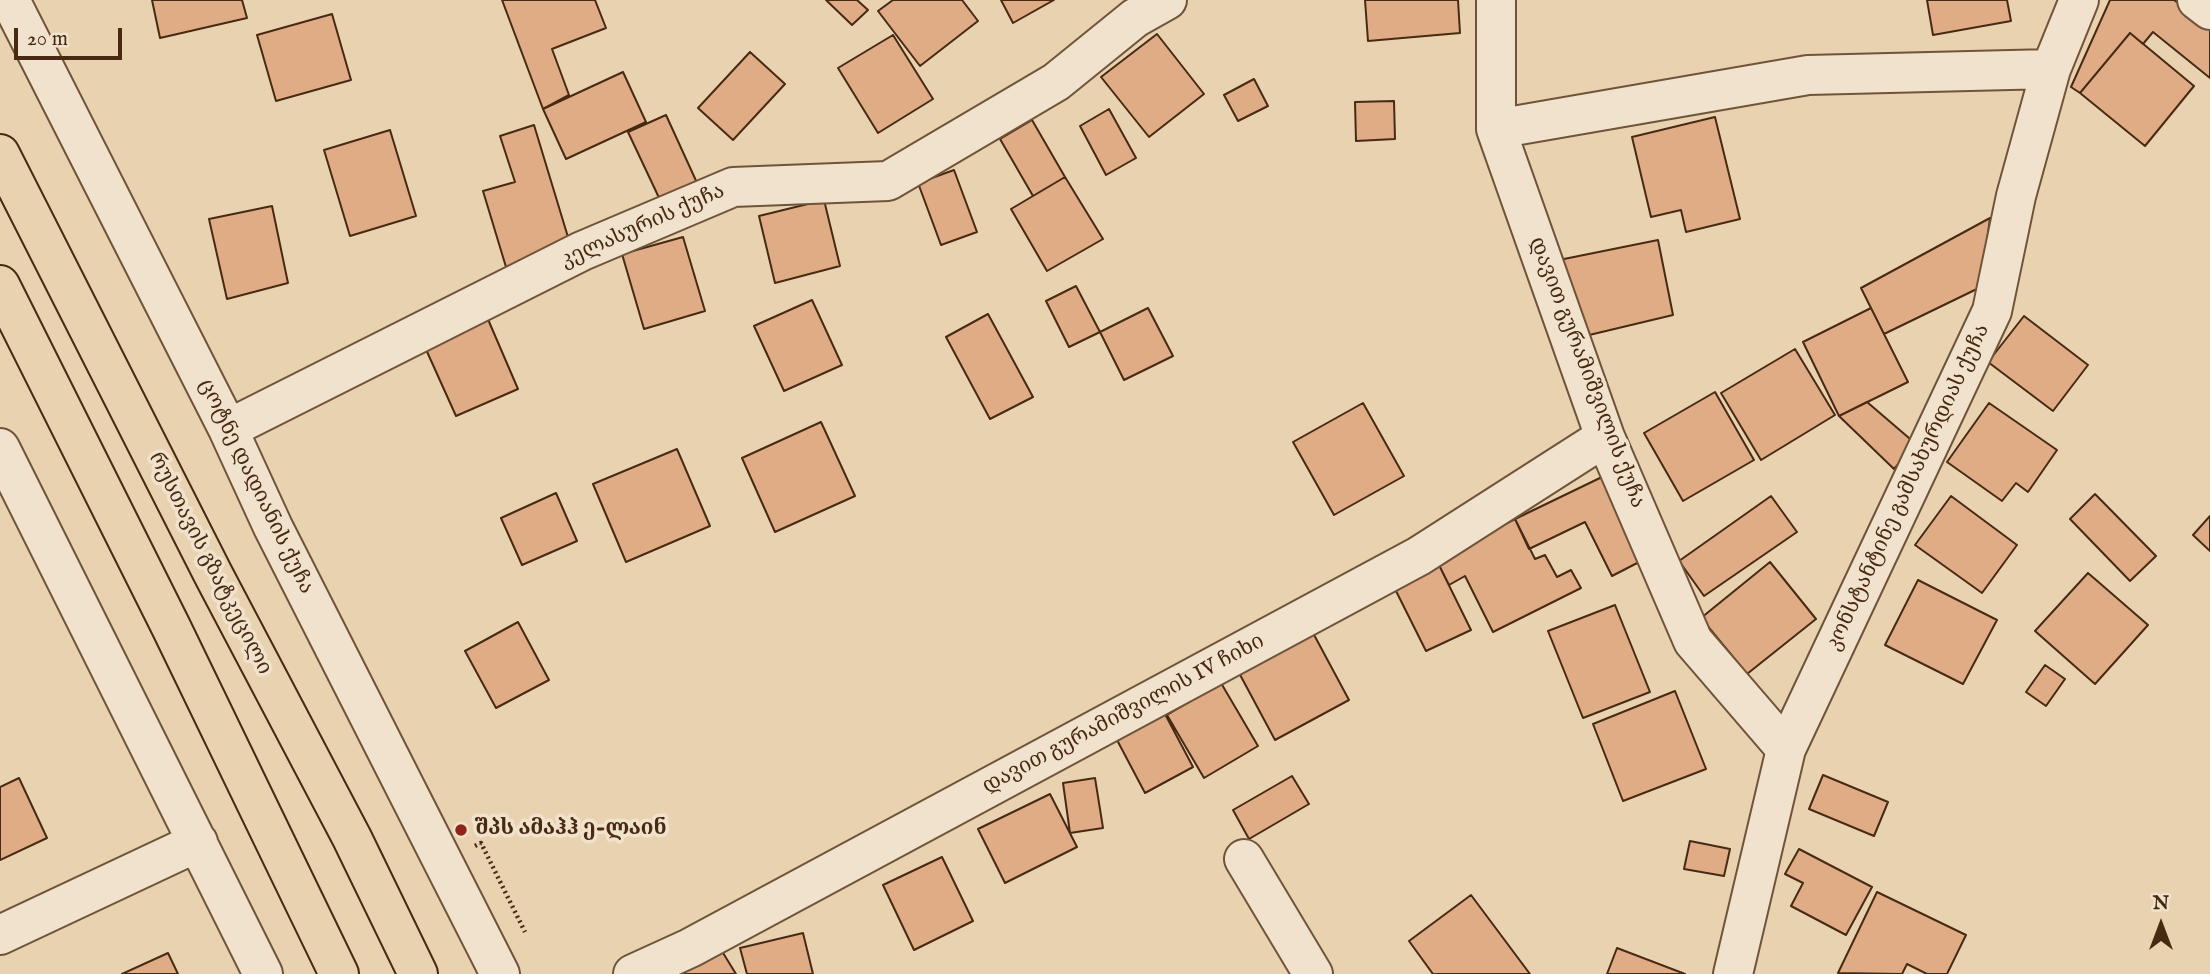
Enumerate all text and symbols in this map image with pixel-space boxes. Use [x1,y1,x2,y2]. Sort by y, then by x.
scale bar [18,14,126,58]
text: 20 m [27,26,68,53]
street label: კელასურის ქუჩა [557,180,729,274]
street label: დავით გურამიშვილის ქუჩა [1523,234,1649,512]
street label: კონსტანტინე გამსახურდიას ქუჩა [1822,321,1996,655]
street label: ცოტნე დადიანის ქუჩა [192,375,318,599]
street label: რუსთავის გზატკეცილი [142,449,276,679]
street label: დავით გურამიშვილის IV ჩიხი [979,630,1269,800]
place label: შპს ამაჰჰ ე-ლაინ [475,817,666,843]
marker: შპს ამაჰჰ ე-ლაინ [453,822,469,838]
north arrow [2126,890,2196,960]
text: N [2153,892,2169,916]

